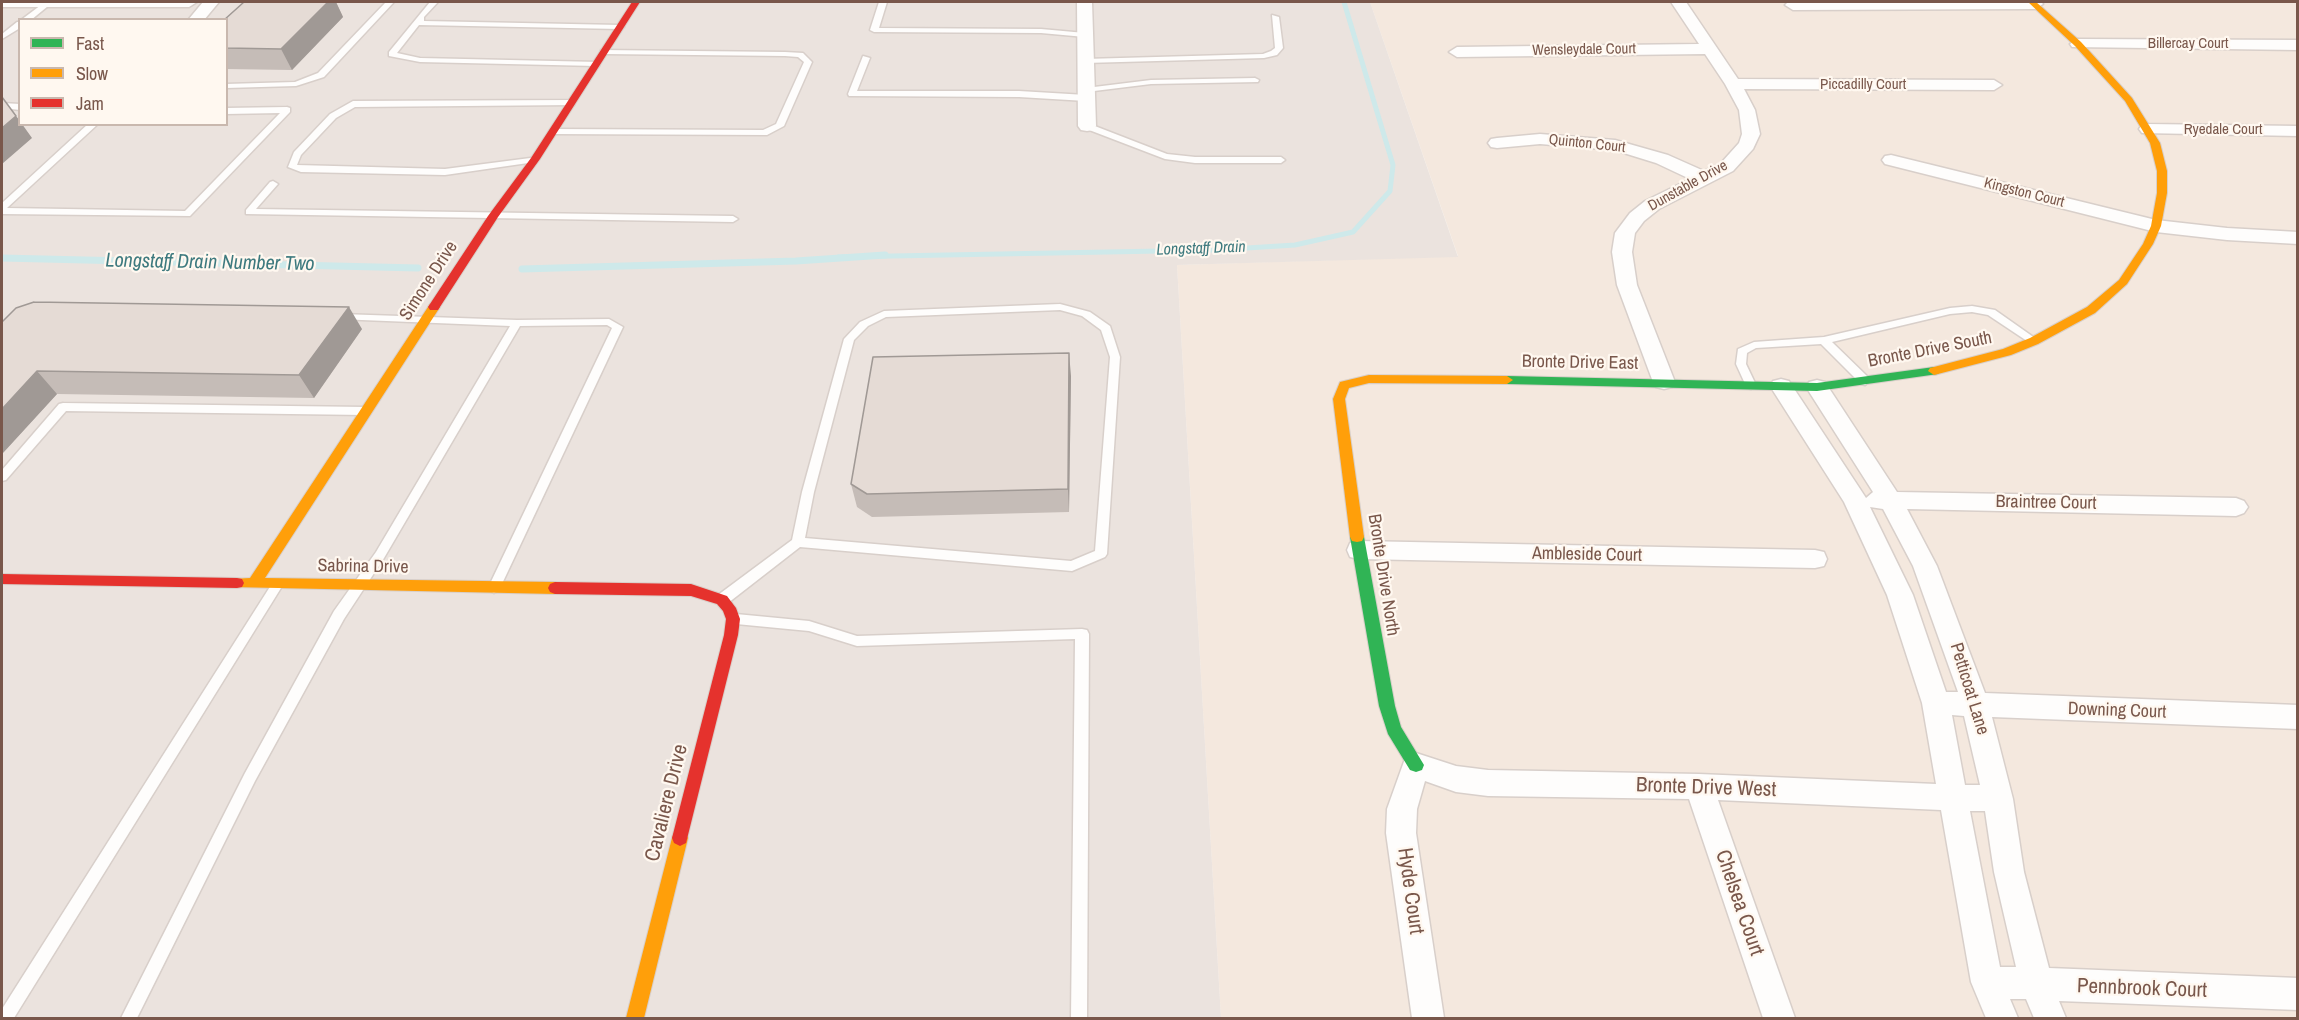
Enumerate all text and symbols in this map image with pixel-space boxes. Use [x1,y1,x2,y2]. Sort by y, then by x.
legend [18,18,228,126]
text: Fast [76,31,104,56]
street label: Billercay Court [2148,35,2228,53]
street label: Wensleydale Court [1532,40,1636,60]
text: Slow [76,61,108,86]
street label: Piccadilly Court [1820,76,1906,94]
text: Jam [76,91,104,116]
street label: Ryedale Court [2184,121,2262,139]
street label: Quinton Court [1548,131,1626,157]
street label: Dunstable Drive [1645,157,1731,215]
street label: Kingston Court [1982,174,2066,212]
street label: Simone Drive [395,237,463,325]
water label: Longstaff Drain [1156,238,1246,260]
water label: Longstaff Drain Number Two [105,249,315,277]
street label: Bronte Drive South [1866,327,1994,373]
street label: Bronte Drive East [1522,351,1638,375]
street label: Braintree Court [1995,491,2097,515]
street label: Bronte Drive North [1363,513,1403,637]
street label: Ambleside Court [1532,543,1642,567]
street label: Sabrina Drive [317,555,409,579]
street label: Petticoat Lane [1945,640,1993,738]
street label: Downing Court [2067,698,2167,724]
street label: Cavaliere Drive [640,742,694,864]
street label: Bronte Drive West [1635,773,1777,803]
street label: Hyde Court [1391,846,1429,936]
street label: Chelsea Court [1709,847,1769,959]
street label: Pennbrook Court [2077,974,2207,1004]

